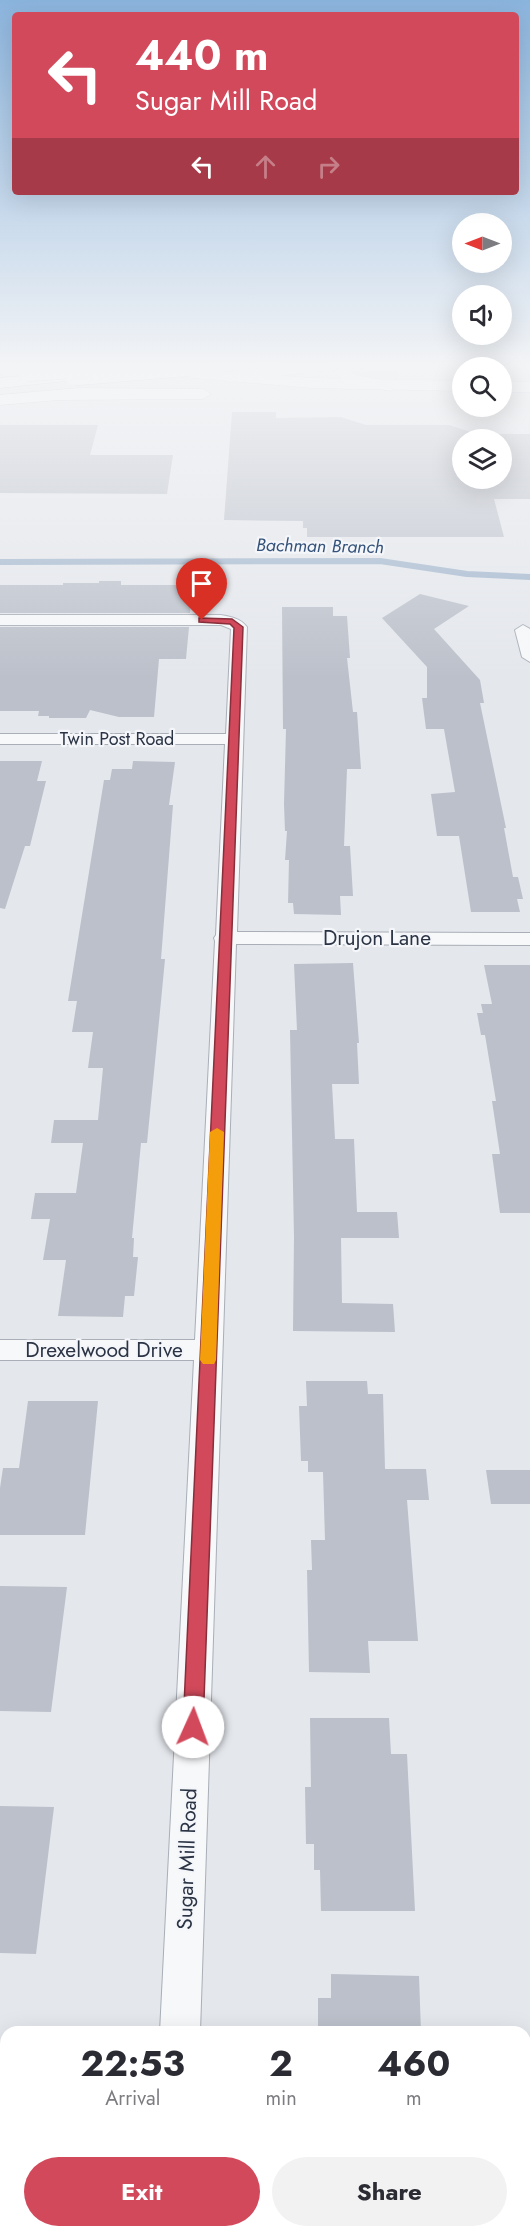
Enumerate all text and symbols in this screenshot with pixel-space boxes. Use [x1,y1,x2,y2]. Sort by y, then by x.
text: 440 m [135,25,268,86]
icon: left [36,36,114,114]
text: Sugar Mill Road [135,81,317,120]
icon: left [186,150,219,183]
icon: ahead [249,150,282,183]
icon: right [312,150,345,183]
north arrow [452,213,512,273]
map controls [452,213,512,489]
button: sound [452,285,512,345]
button: search [452,357,512,417]
button: layers [452,429,512,489]
water label: Bachman Branch [256,532,384,560]
pin [176,558,227,620]
icon: arrive [185,567,218,600]
street label: Twin Post Road [60,726,174,752]
street label: Drujon Lane [323,923,431,953]
street label: Drexelwood Drive [25,1335,183,1365]
position arrow [161,1695,225,1759]
street label: Sugar Mill Road [170,1788,204,1930]
text: 22:53 [81,2037,185,2089]
text: 2 [269,2037,293,2089]
text: 460 [377,2037,450,2089]
text: Arrival [105,2084,160,2113]
text: min [266,2084,297,2113]
text: m [406,2084,422,2113]
button: Exit [24,2157,260,2226]
button: Share [272,2157,507,2226]

